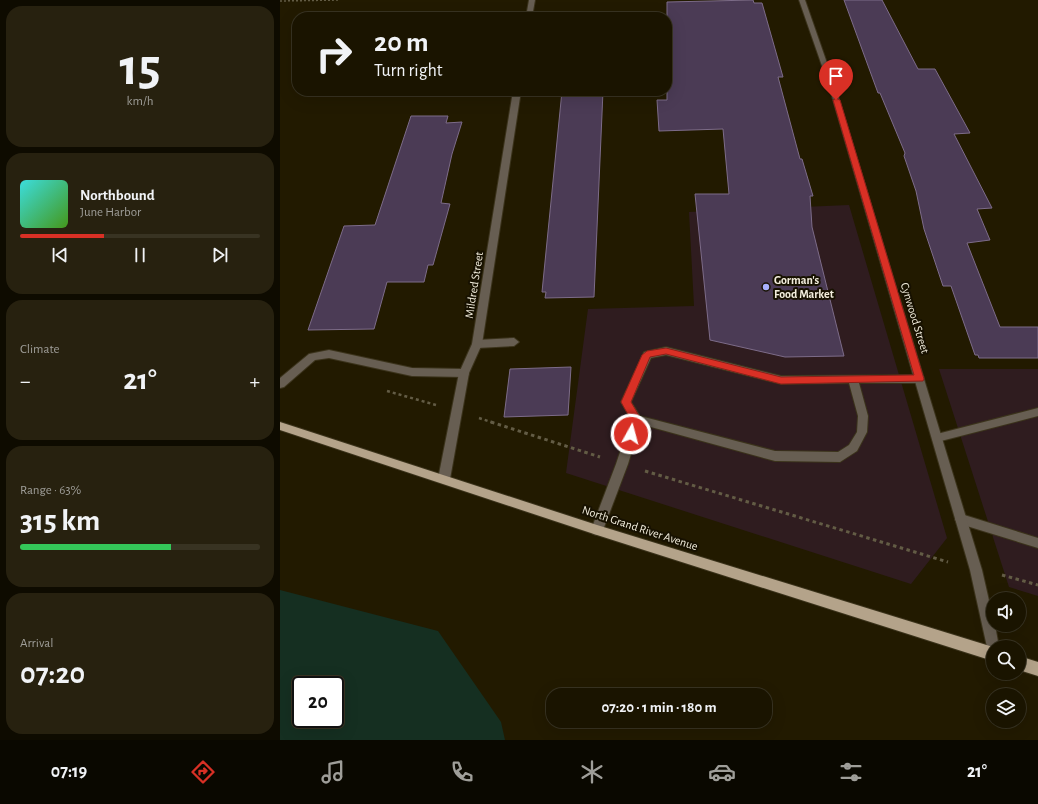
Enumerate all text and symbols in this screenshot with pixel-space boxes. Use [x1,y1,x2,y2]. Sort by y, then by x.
icon: right [308,28,360,80]
text: 20 m [374,29,429,57]
text: 15 [119,42,161,94]
pin [819,59,853,100]
text: Turn right [374,62,443,80]
icon: arrive [825,65,847,87]
text: km/h [127,95,153,108]
text: Northbound [80,188,155,203]
text: June Harbor [80,206,141,219]
icon: previous [49,244,71,266]
icon: pause [129,244,151,266]
icon: next [209,244,231,266]
street label: Mildred Street [463,251,485,319]
place label: Gorman's Food Market [774,274,834,300]
street label: Cynwood Street [898,281,932,355]
marker: Gorman's Food Market [761,282,771,292]
text: Climate [20,343,59,356]
text: 21° [123,365,157,395]
text: − [20,370,31,392]
text: + [249,370,260,392]
position arrow [610,413,652,455]
text: Range · 63% [20,484,81,497]
street label: North Grand River Avenue [581,504,699,552]
text: 315 km [20,506,100,536]
map controls [986,592,1026,728]
button: sound [986,592,1026,632]
text: Arrival [20,637,53,650]
button: search [986,640,1026,680]
text: 07:20 [20,659,85,689]
speed limit sign: 20 [292,676,344,728]
button: layers [986,688,1026,728]
text: 07:20 · 1 min · 180 m [601,700,717,715]
icon: directions [189,758,217,786]
icon: music [319,758,347,786]
icon: phone [448,758,476,786]
icon: climate [578,758,606,786]
icon: car [708,758,736,786]
icon: filters [837,758,865,786]
text: 07:19 [51,763,87,781]
text: 21° [967,763,987,781]

